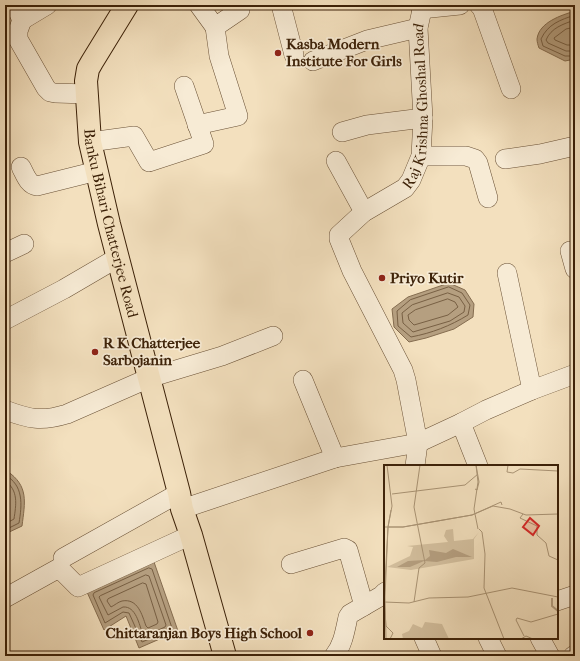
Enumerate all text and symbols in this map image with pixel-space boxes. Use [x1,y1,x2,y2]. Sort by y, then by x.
street label: Raj Krishna Ghoshal Road [398,21,432,193]
place label: Kasba Modern Institute For Girls [286,35,402,70]
marker: Kasba Modern Institute For Girls [273,48,283,58]
street label: Banku Bihari Chatterjee Road [80,128,142,321]
place label: Priyo Kutir [390,269,464,287]
marker: Priyo Kutir [377,273,387,283]
place label: R K Chatterjee Sarbojanin [103,334,201,369]
marker: R K Chatterjee Sarbojanin [90,347,100,357]
inset map [384,465,558,639]
place label: Chittaranjan Boys High School [105,624,303,642]
marker: Chittaranjan Boys High School [305,628,315,638]

